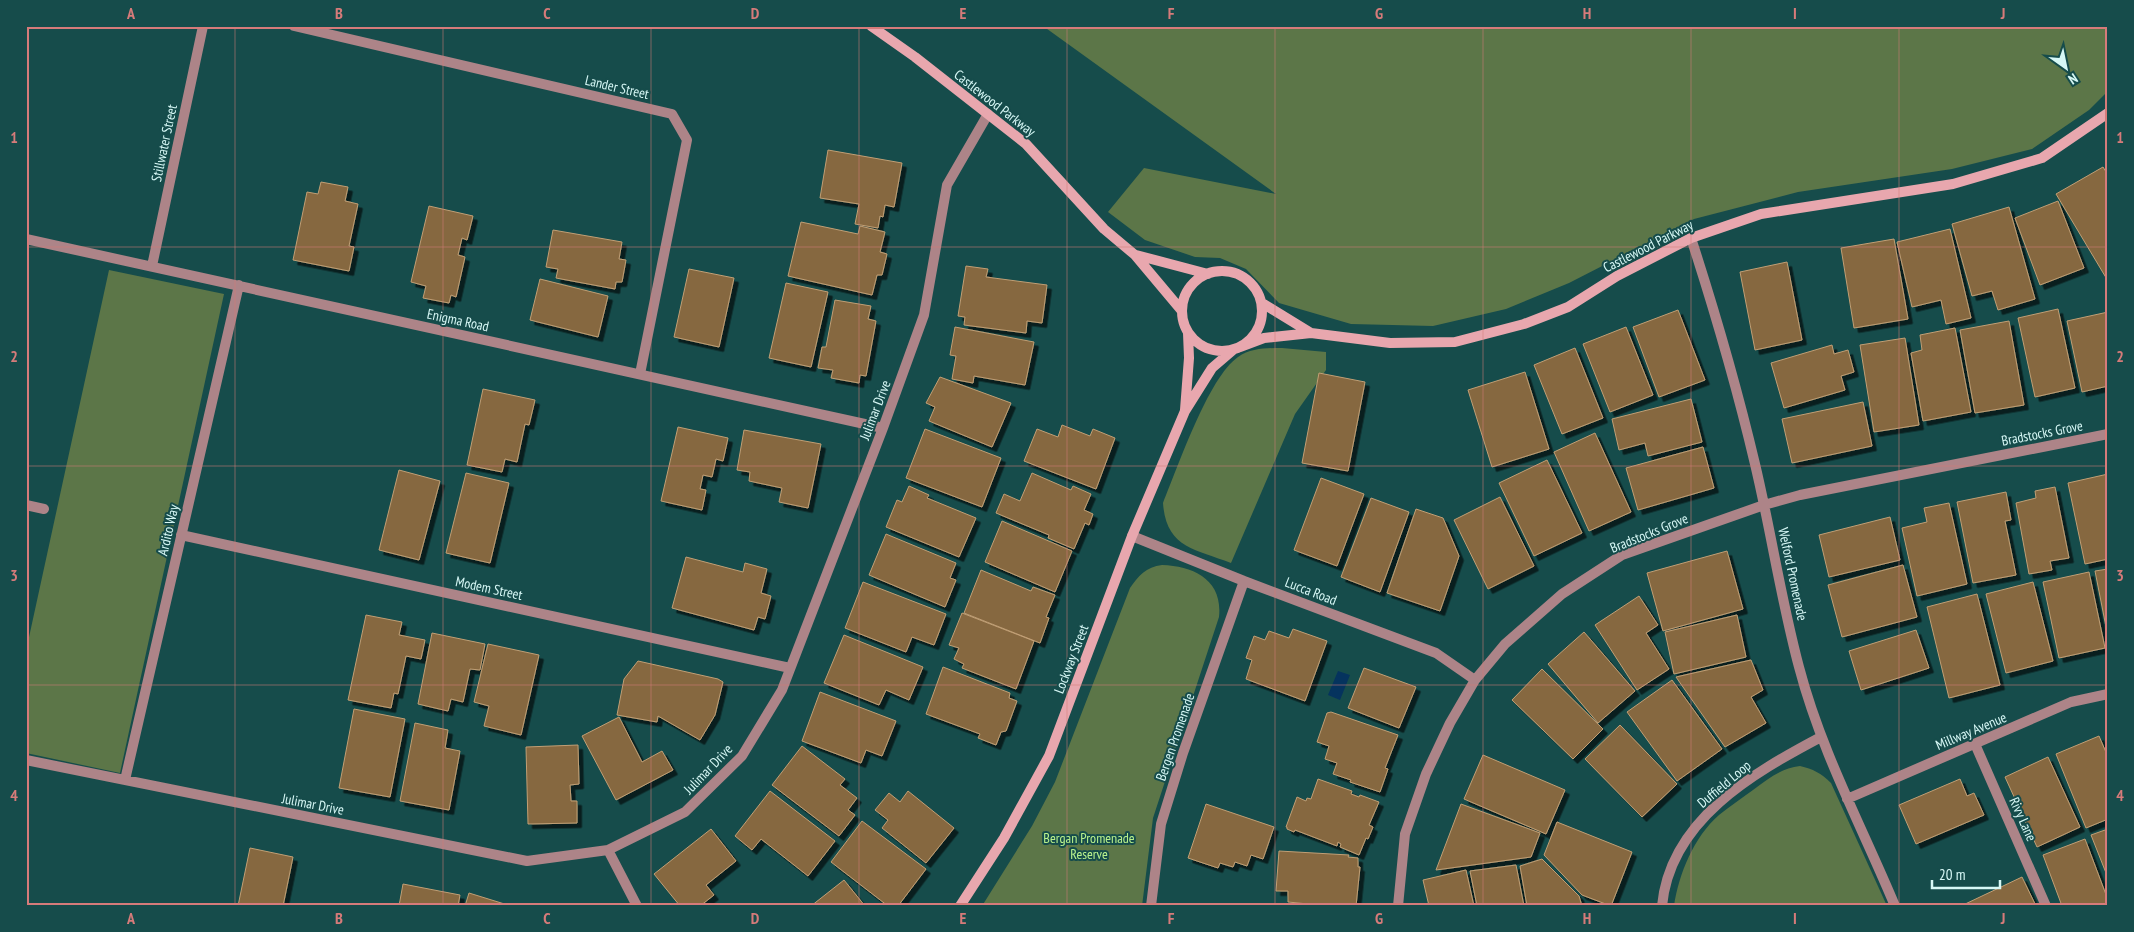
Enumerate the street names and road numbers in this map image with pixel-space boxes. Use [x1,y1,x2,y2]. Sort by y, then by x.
street label: Castlewood Parkway [951,66,1040,141]
street label: Lander Street [583,71,651,103]
street label: Stillwater Street [147,103,181,183]
street label: Castlewood Parkway [1600,215,1697,276]
street label: Enigma Road [425,305,491,335]
street label: Julimar Drive [855,377,895,443]
street label: Bradstocks Grove [2000,416,2084,450]
street label: Ardito Way [153,502,183,557]
street label: Bradstocks Grove [1607,509,1691,557]
street label: Welford Promenade [1774,526,1812,622]
street label: Modem Street [454,572,524,604]
street label: Lucca Road [1283,573,1339,609]
street label: Lockway Street [1050,622,1092,696]
street label: Bergen Promenade [1152,691,1198,783]
street label: Millway Avenue [1933,708,2009,754]
street label: Julimar Drive [679,740,736,799]
street label: Duffield Loop [1693,756,1755,812]
street label: Julimar Drive [280,789,346,819]
street label: Rivy Lane [2005,794,2041,844]

